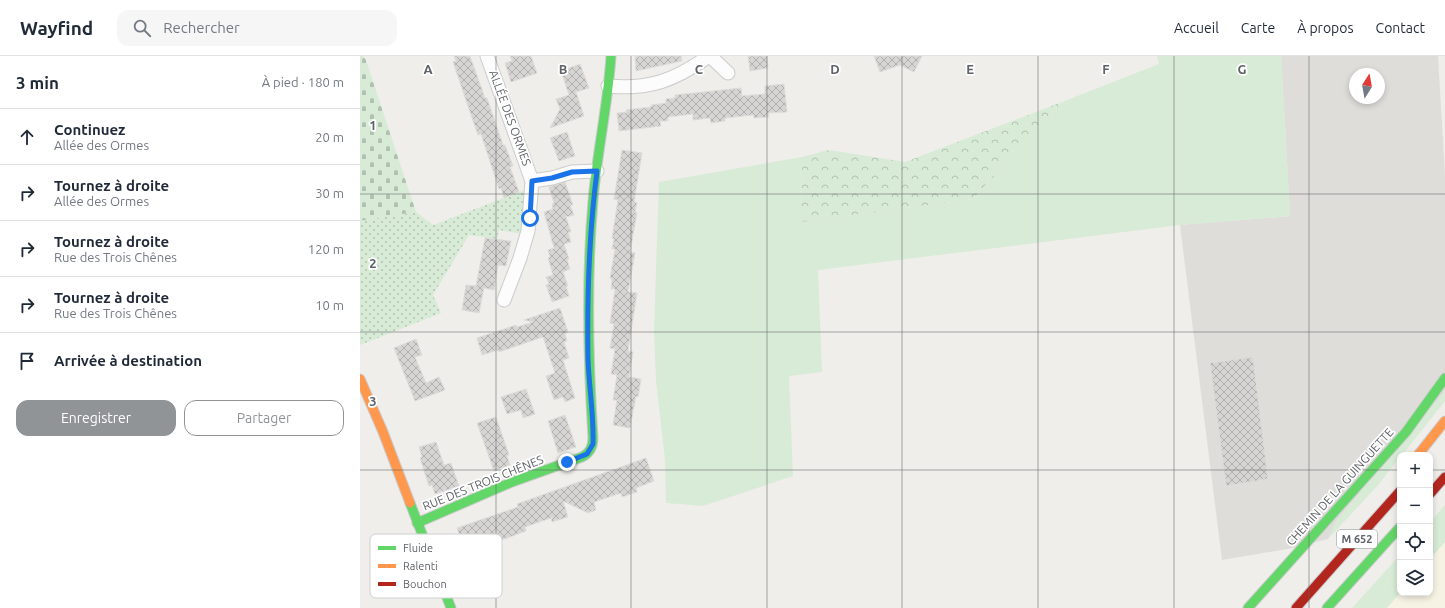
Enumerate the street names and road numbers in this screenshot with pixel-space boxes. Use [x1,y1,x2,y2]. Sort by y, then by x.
street label: ALLÉE DES ORMES [487,68,534,167]
street label: CHEMIN DE LA GUINGUETTE [1284,425,1396,548]
street label: RUE DES TROIS CHÊNES [421,452,545,513]
road number: M 652 [1337,530,1377,548]

